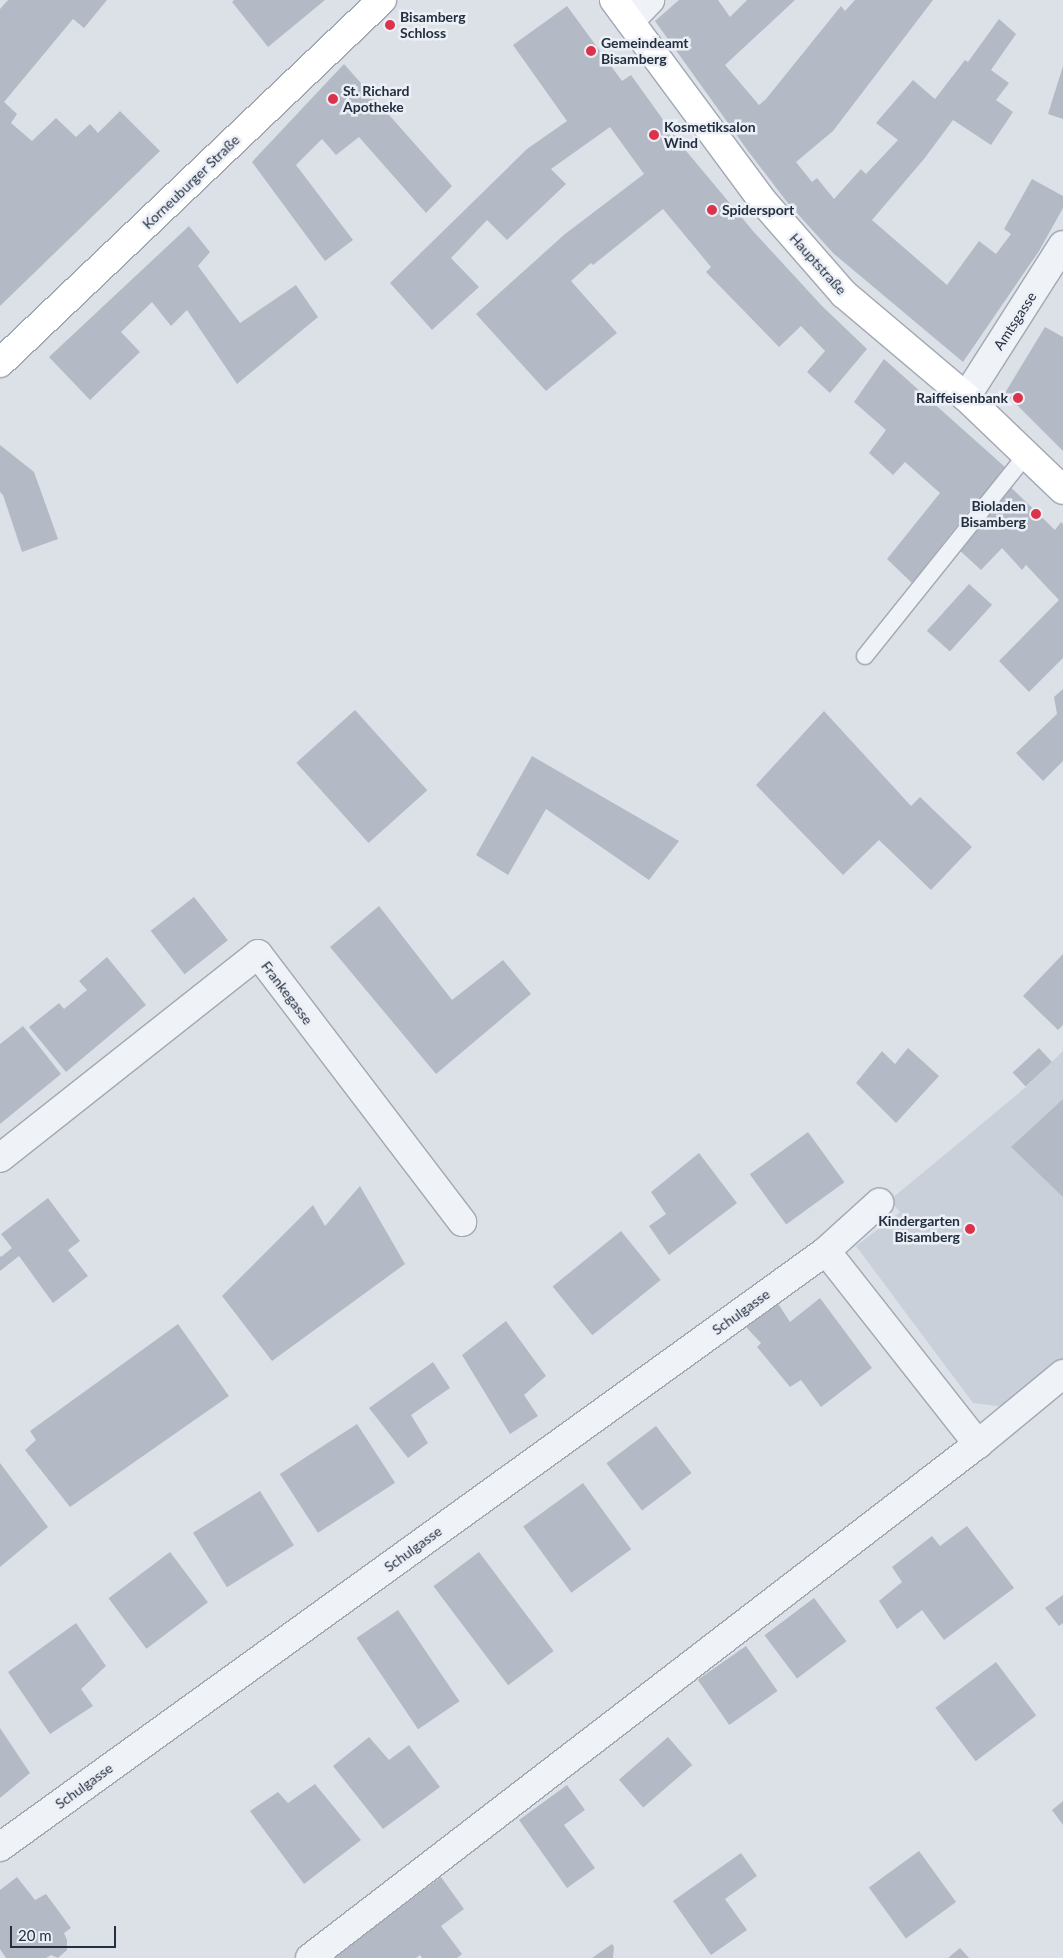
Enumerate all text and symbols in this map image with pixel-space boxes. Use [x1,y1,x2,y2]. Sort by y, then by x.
place label: Bisamberg Schloss [400,9,466,41]
marker: Bisamberg Schloss [384,19,396,31]
place label: Gemeindeamt Bisamberg [601,35,689,68]
marker: Gemeindeamt Bisamberg [585,45,597,57]
place label: St. Richard Apotheke [343,83,409,115]
marker: St. Richard Apotheke [327,93,339,105]
place label: Kosmetiksalon Wind [664,119,756,152]
marker: Kosmetiksalon Wind [648,129,660,141]
street label: Korneuburger Straße [139,131,243,233]
place label: Spidersport [722,202,794,218]
marker: Spidersport [706,204,718,216]
street label: Hauptstraße [786,230,850,298]
street label: Amtsgasse [990,289,1040,353]
place label: Raiffeisenbank [916,390,1008,406]
marker: Raiffeisenbank [1012,392,1024,404]
place label: Bioladen Bisamberg [960,498,1026,530]
marker: Bioladen Bisamberg [1030,508,1042,520]
street label: Frankegasse [258,958,316,1028]
place label: Kindergarten Bisamberg [878,1213,960,1246]
marker: Kindergarten Bisamberg [964,1223,976,1235]
street label: Schulgasse [709,1286,773,1338]
street label: Schulgasse [381,1523,445,1575]
street label: Schulgasse [52,1760,116,1812]
scale bar [12,1916,119,1948]
text: 20 m [18,1926,52,1944]

